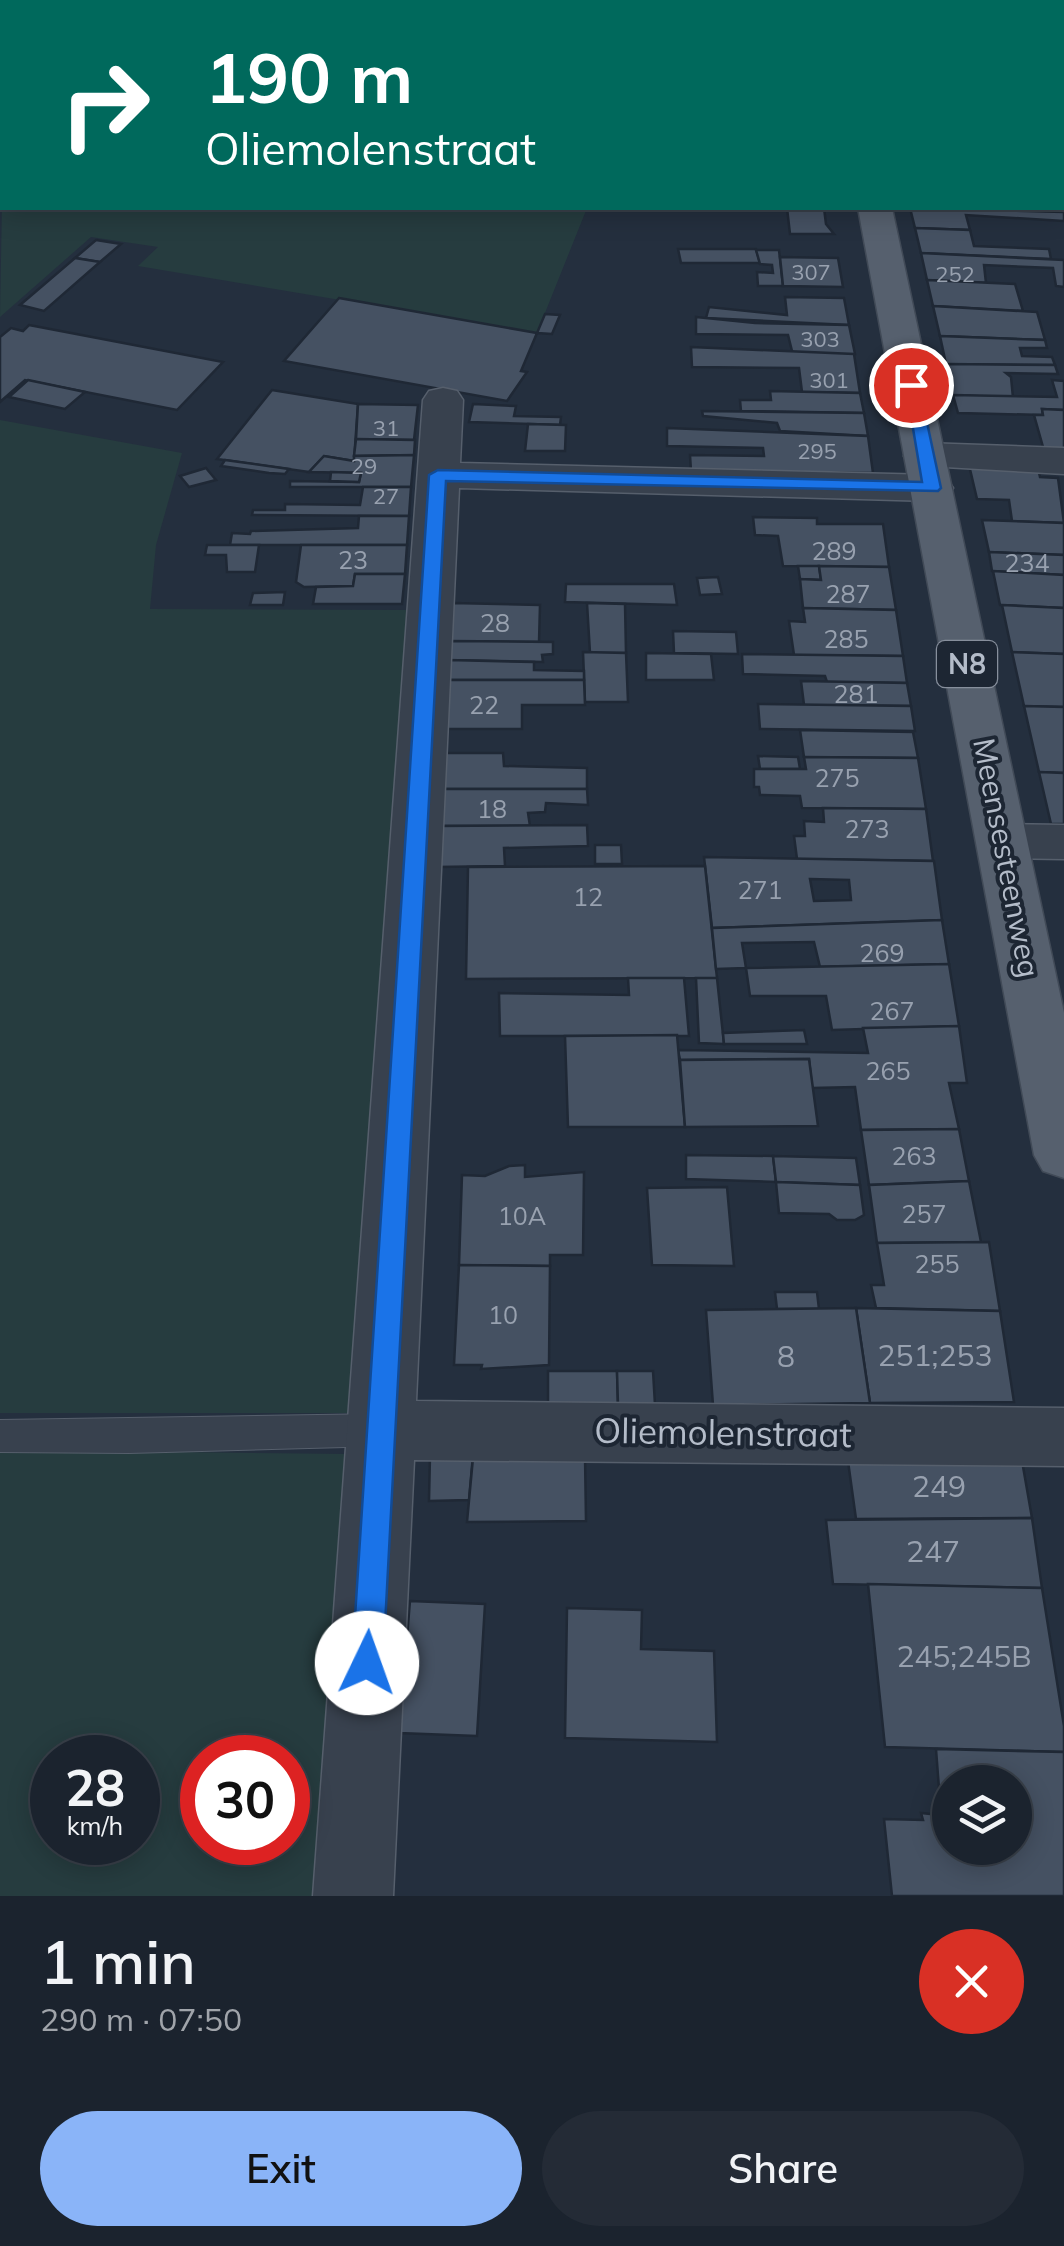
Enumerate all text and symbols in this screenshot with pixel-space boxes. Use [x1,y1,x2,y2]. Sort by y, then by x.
text: 190 m [205,33,413,121]
icon: right [40,40,170,170]
text: Oliemolenstraat [205,120,536,176]
house number: 307 [791,258,831,286]
house number: 252 [935,260,975,288]
house number: 303 [800,325,840,353]
pin [869,343,954,428]
icon: arrive [884,358,939,413]
house number: 301 [809,366,849,394]
house number: 31 [373,414,399,442]
house number: 295 [797,437,837,465]
house number: 29 [351,452,377,480]
house number: 27 [373,482,399,510]
house number: 289 [811,535,857,566]
house number: 23 [338,544,368,575]
house number: 234 [1004,547,1050,578]
house number: 287 [825,578,871,609]
house number: 28 [480,607,510,638]
house number: 285 [823,623,869,654]
road number: N8 [937,641,997,687]
house number: 281 [833,678,879,709]
house number: 22 [469,689,499,720]
street label: Meensesteenweg [965,735,1049,980]
house number: 275 [814,762,860,793]
house number: 18 [477,793,507,824]
house number: 273 [844,813,890,844]
house number: 271 [737,874,783,905]
house number: 12 [573,881,603,912]
house number: 269 [859,937,905,968]
house number: 267 [869,995,915,1026]
house number: 265 [865,1055,911,1086]
house number: 263 [891,1140,937,1171]
house number: 257 [901,1198,947,1229]
house number: 10A [498,1200,546,1231]
house number: 255 [914,1248,960,1279]
house number: 10 [488,1299,518,1330]
house number: 251;253 [878,1336,992,1374]
house number: 8 [777,1337,795,1375]
street label: Oliemolenstraat [594,1408,852,1456]
house number: 249 [912,1467,966,1505]
house number: 247 [906,1532,960,1570]
position arrow [315,1611,419,1715]
house number: 245;245B [896,1637,1032,1675]
speed limit sign: 30 [180,1735,310,1865]
text: 28 [65,1756,125,1819]
map controls [932,1765,1032,1865]
button: layers [932,1765,1032,1865]
text: km/h [67,1810,123,1841]
text: 1 min [40,1924,196,1999]
button: close [919,1929,1024,2034]
text: 290 m · 07:50 [40,1999,242,2039]
button: Exit [40,2111,522,2226]
button: Share [542,2111,1024,2226]

